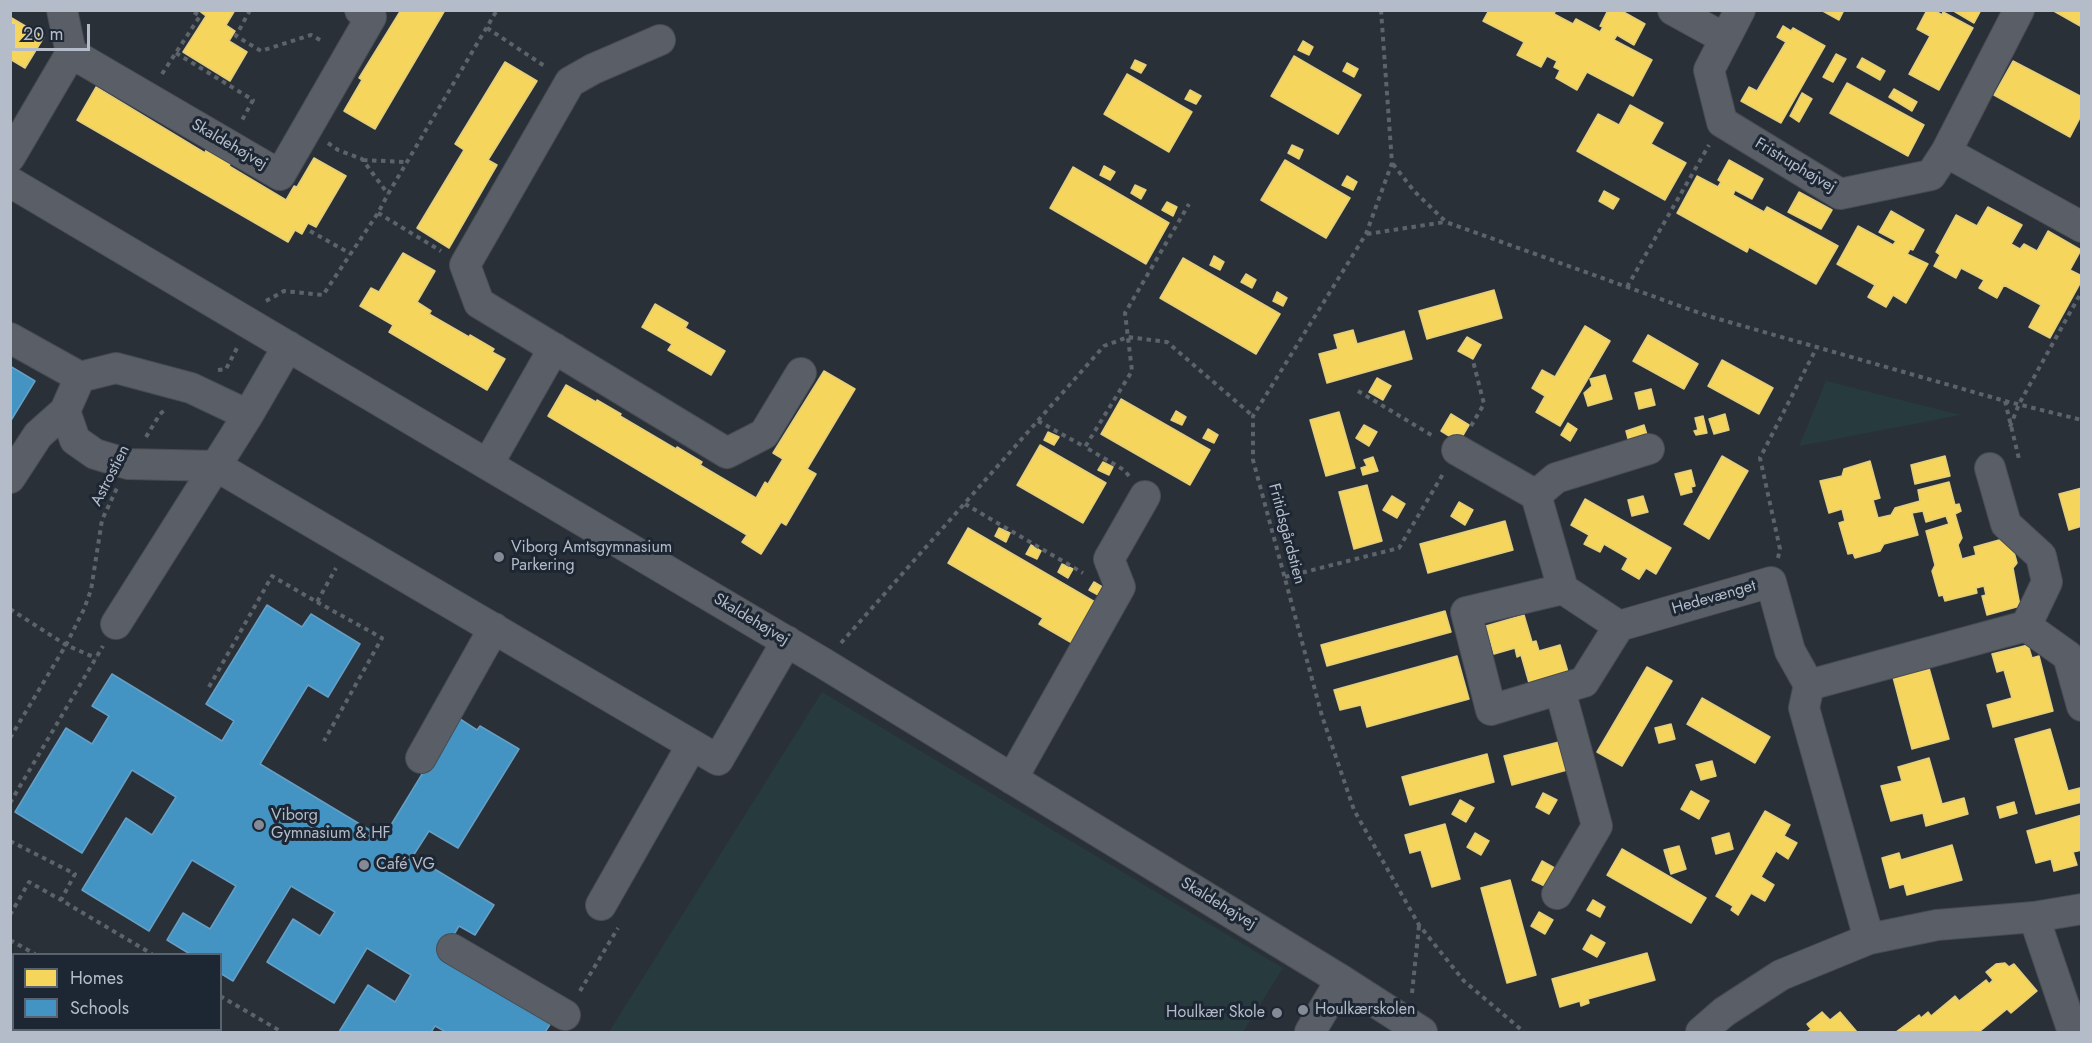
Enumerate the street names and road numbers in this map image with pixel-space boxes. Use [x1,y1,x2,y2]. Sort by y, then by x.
street label: Skaldehøjvej [188,116,270,174]
street label: Fristruphøjvej [1751,134,1839,198]
street label: Astrostien [87,442,135,510]
street label: Fritidsgårdstien [1263,482,1309,586]
street label: Hedevænget [1670,577,1758,619]
street label: Skaldehøjvej [710,590,792,650]
street label: Skaldehøjvej [1177,874,1259,934]

